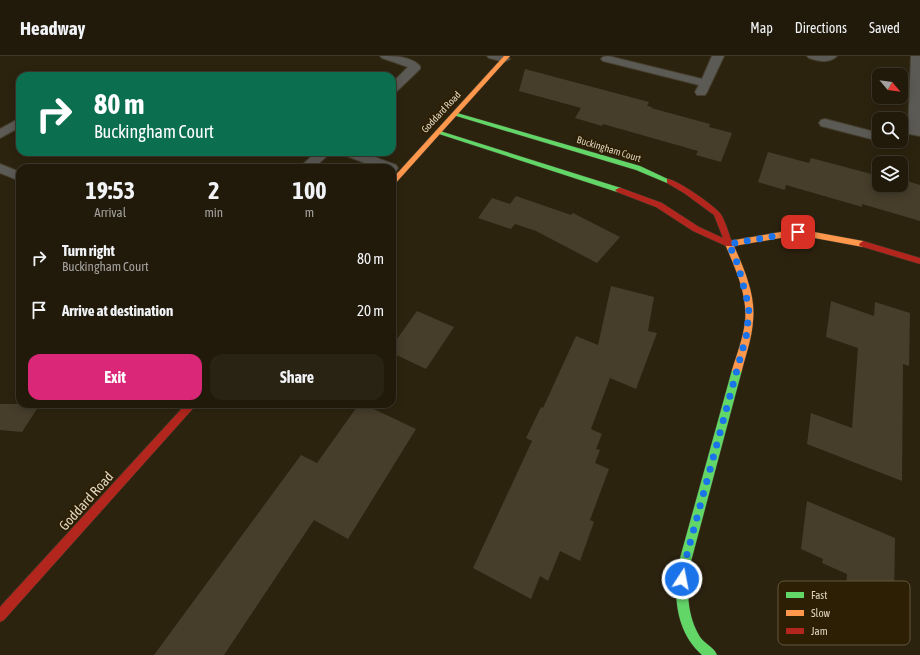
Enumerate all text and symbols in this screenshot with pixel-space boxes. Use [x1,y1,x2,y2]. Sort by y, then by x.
text: Headway [20,17,85,39]
text: Map [750,20,773,36]
text: Directions [795,20,847,36]
text: Saved [869,20,900,36]
north arrow [872,68,908,104]
map controls [872,68,908,192]
icon: right [28,88,80,140]
text: 80 m [94,88,144,120]
street label: Goddard Road [419,89,463,135]
button: search [872,112,908,148]
text: Buckingham Court [94,121,214,142]
street label: Buckingham Court [576,134,643,164]
button: layers [872,156,908,192]
text: 19:53 [86,177,135,204]
text: 2 [208,177,219,204]
text: 100 [293,177,326,204]
text: Arrival [94,205,126,220]
text: min [204,205,223,220]
text: m [305,205,314,220]
pin [781,215,815,249]
icon: arrive [787,221,809,243]
text: Turn right [62,242,115,259]
icon: right [28,247,50,269]
text: 80 m [357,250,384,267]
text: Buckingham Court [62,259,149,274]
icon: arrive [28,299,50,321]
text: Arrive at destination [62,302,173,319]
text: 20 m [357,302,384,319]
button: Exit [28,354,202,400]
button: Share [210,354,384,400]
street label: Goddard Road [56,468,116,534]
position arrow [661,558,703,600]
legend [778,581,910,645]
text: Fast [811,589,827,601]
text: Slow [811,607,830,619]
text: Jam [811,625,828,637]

